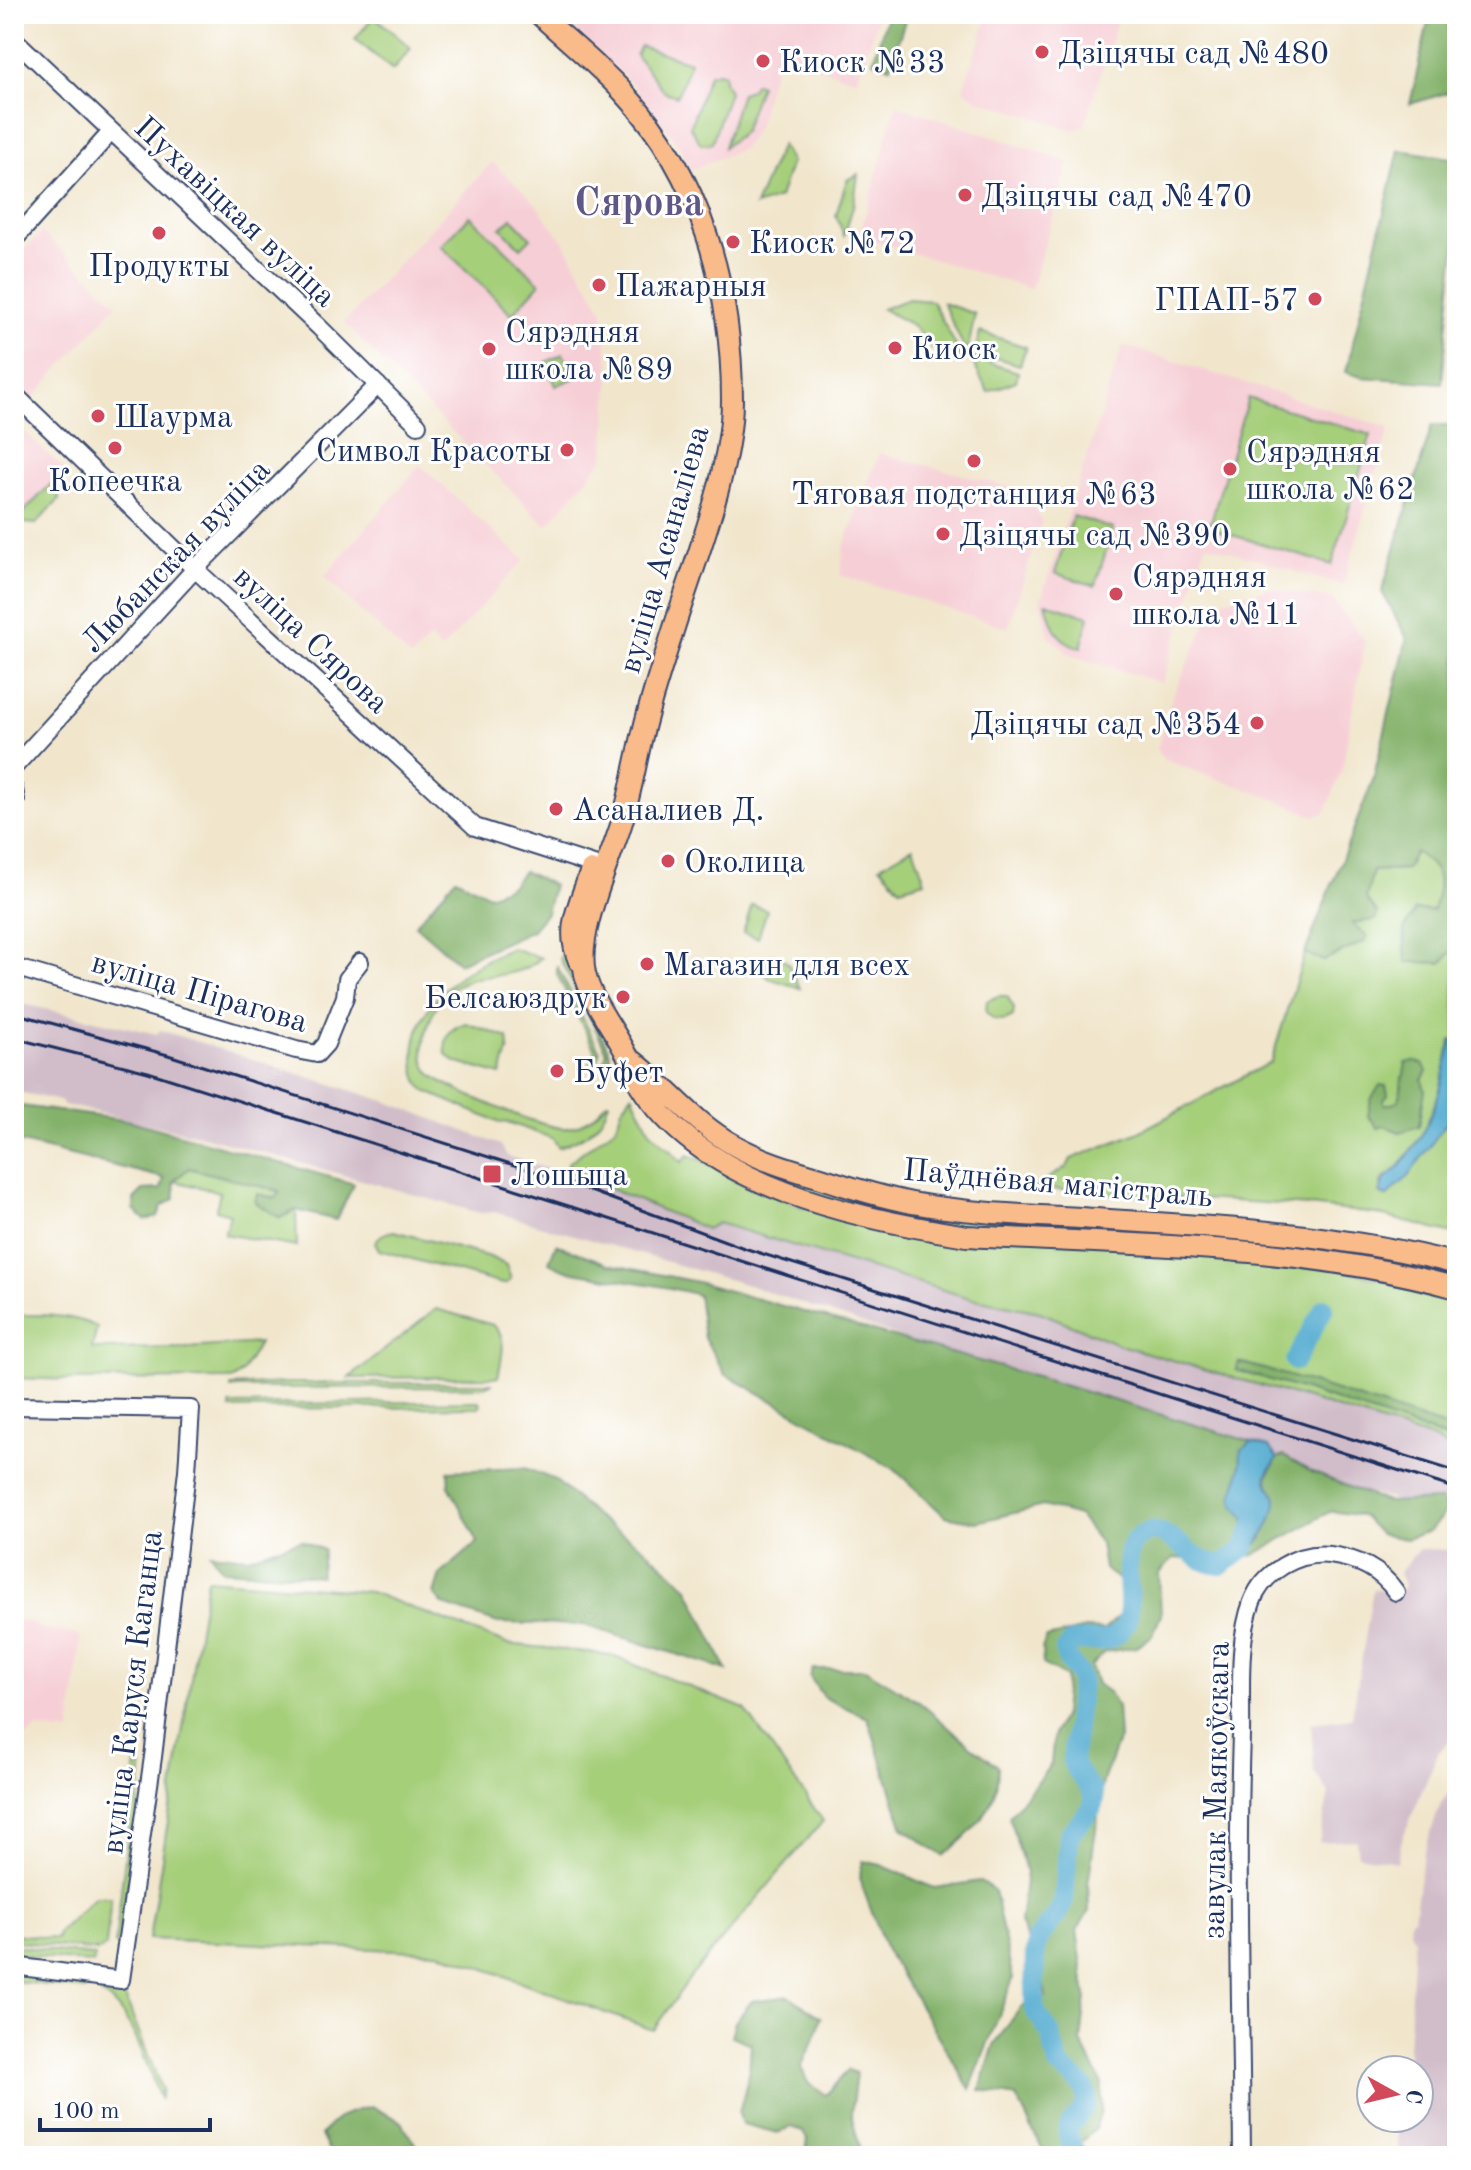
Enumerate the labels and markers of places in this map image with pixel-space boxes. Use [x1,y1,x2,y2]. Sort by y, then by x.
place label: Дзіцячы сад №480 [1058,39,1329,71]
marker: Дзіцячы сад №480 [1033,43,1051,61]
place label: Киоск №33 [779,48,946,80]
marker: Киоск №33 [754,52,772,70]
place label: Дзіцячы сад №470 [981,182,1252,214]
marker: Дзіцячы сад №470 [956,186,974,204]
marker: Продукты [150,224,168,242]
place label: Киоск №72 [749,229,916,261]
marker: Киоск №72 [724,233,742,251]
place label: Продукты [88,252,230,284]
place label: Пажарныя [615,272,767,304]
marker: Пажарныя [590,276,608,294]
place label: ГПАП-57 [1154,286,1299,318]
marker: ГПАП-57 [1306,290,1324,308]
place label: Сярэдняя школа №89 [505,318,674,387]
place label: Киоск [911,335,997,367]
marker: Киоск [886,339,904,357]
marker: Сярэдняя школа №89 [480,340,498,358]
place label: Шаурма [114,403,233,435]
marker: Шаурма [89,407,107,425]
place label: Символ Красоты [316,437,551,469]
place label: Сярэдняя школа №62 [1246,438,1415,507]
marker: Копеечка [106,439,124,457]
marker: Символ Красоты [558,441,576,459]
marker: Тяговая подстанция №63 [965,452,983,470]
marker: Сярэдняя школа №62 [1221,460,1239,478]
place label: Копеечка [48,467,182,499]
place label: Тяговая подстанция №63 [791,480,1157,512]
place label: Дзіцячы сад №390 [959,521,1230,553]
marker: Дзіцячы сад №390 [934,525,952,543]
place label: Сярэдняя школа №11 [1132,563,1301,632]
marker: Сярэдняя школа №11 [1107,585,1125,603]
place label: Дзіцячы сад №354 [970,710,1241,742]
marker: Дзіцячы сад №354 [1248,714,1266,732]
place label: Асаналиев Д. [572,796,765,828]
marker: Асаналиев Д. [547,800,565,818]
place label: Околица [684,848,805,880]
marker: Околица [659,852,677,870]
place label: Магазин для всех [663,951,910,983]
marker: Магазин для всех [638,955,656,973]
place label: Белсаюздрук [424,984,607,1016]
marker: Белсаюздрук [614,988,632,1006]
place label: Буфет [573,1058,664,1090]
marker: Буфет [548,1062,566,1080]
place label: Лошыца [510,1161,628,1193]
marker: Лошыца [481,1163,503,1185]

